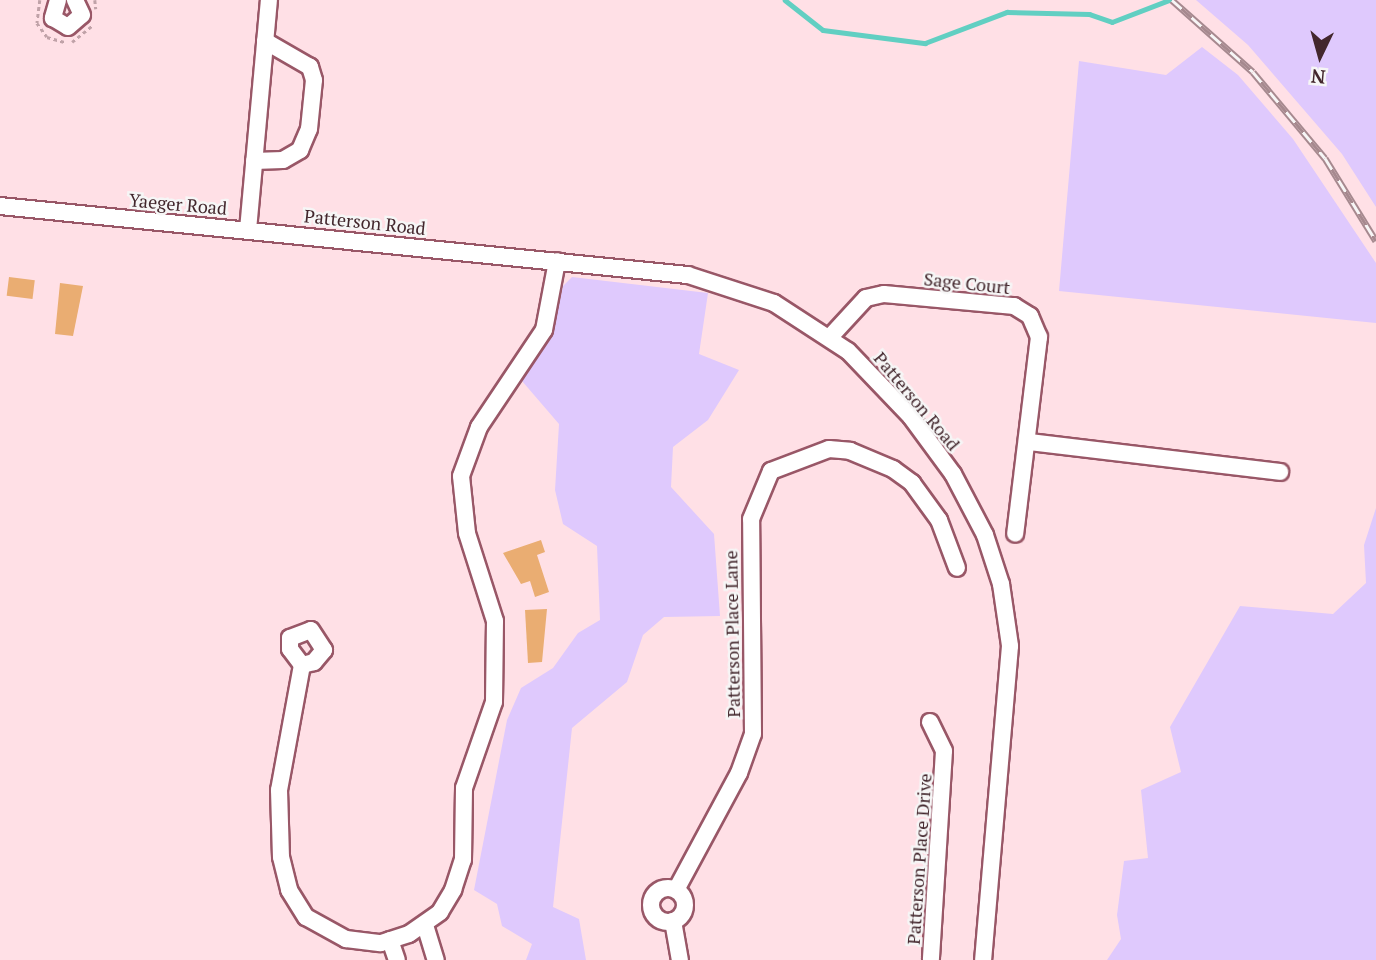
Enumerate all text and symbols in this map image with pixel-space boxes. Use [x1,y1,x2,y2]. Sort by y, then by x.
north arrow [1285,21,1355,91]
text: N [1310,64,1326,90]
street label: Yaeger Road [128,189,228,219]
street label: Patterson Road [303,205,427,239]
street label: Sage Court [923,268,1011,298]
street label: Patterson Road [869,347,965,455]
street label: Patterson Place Lane [720,550,744,718]
street label: Patterson Place Drive [902,773,936,945]

